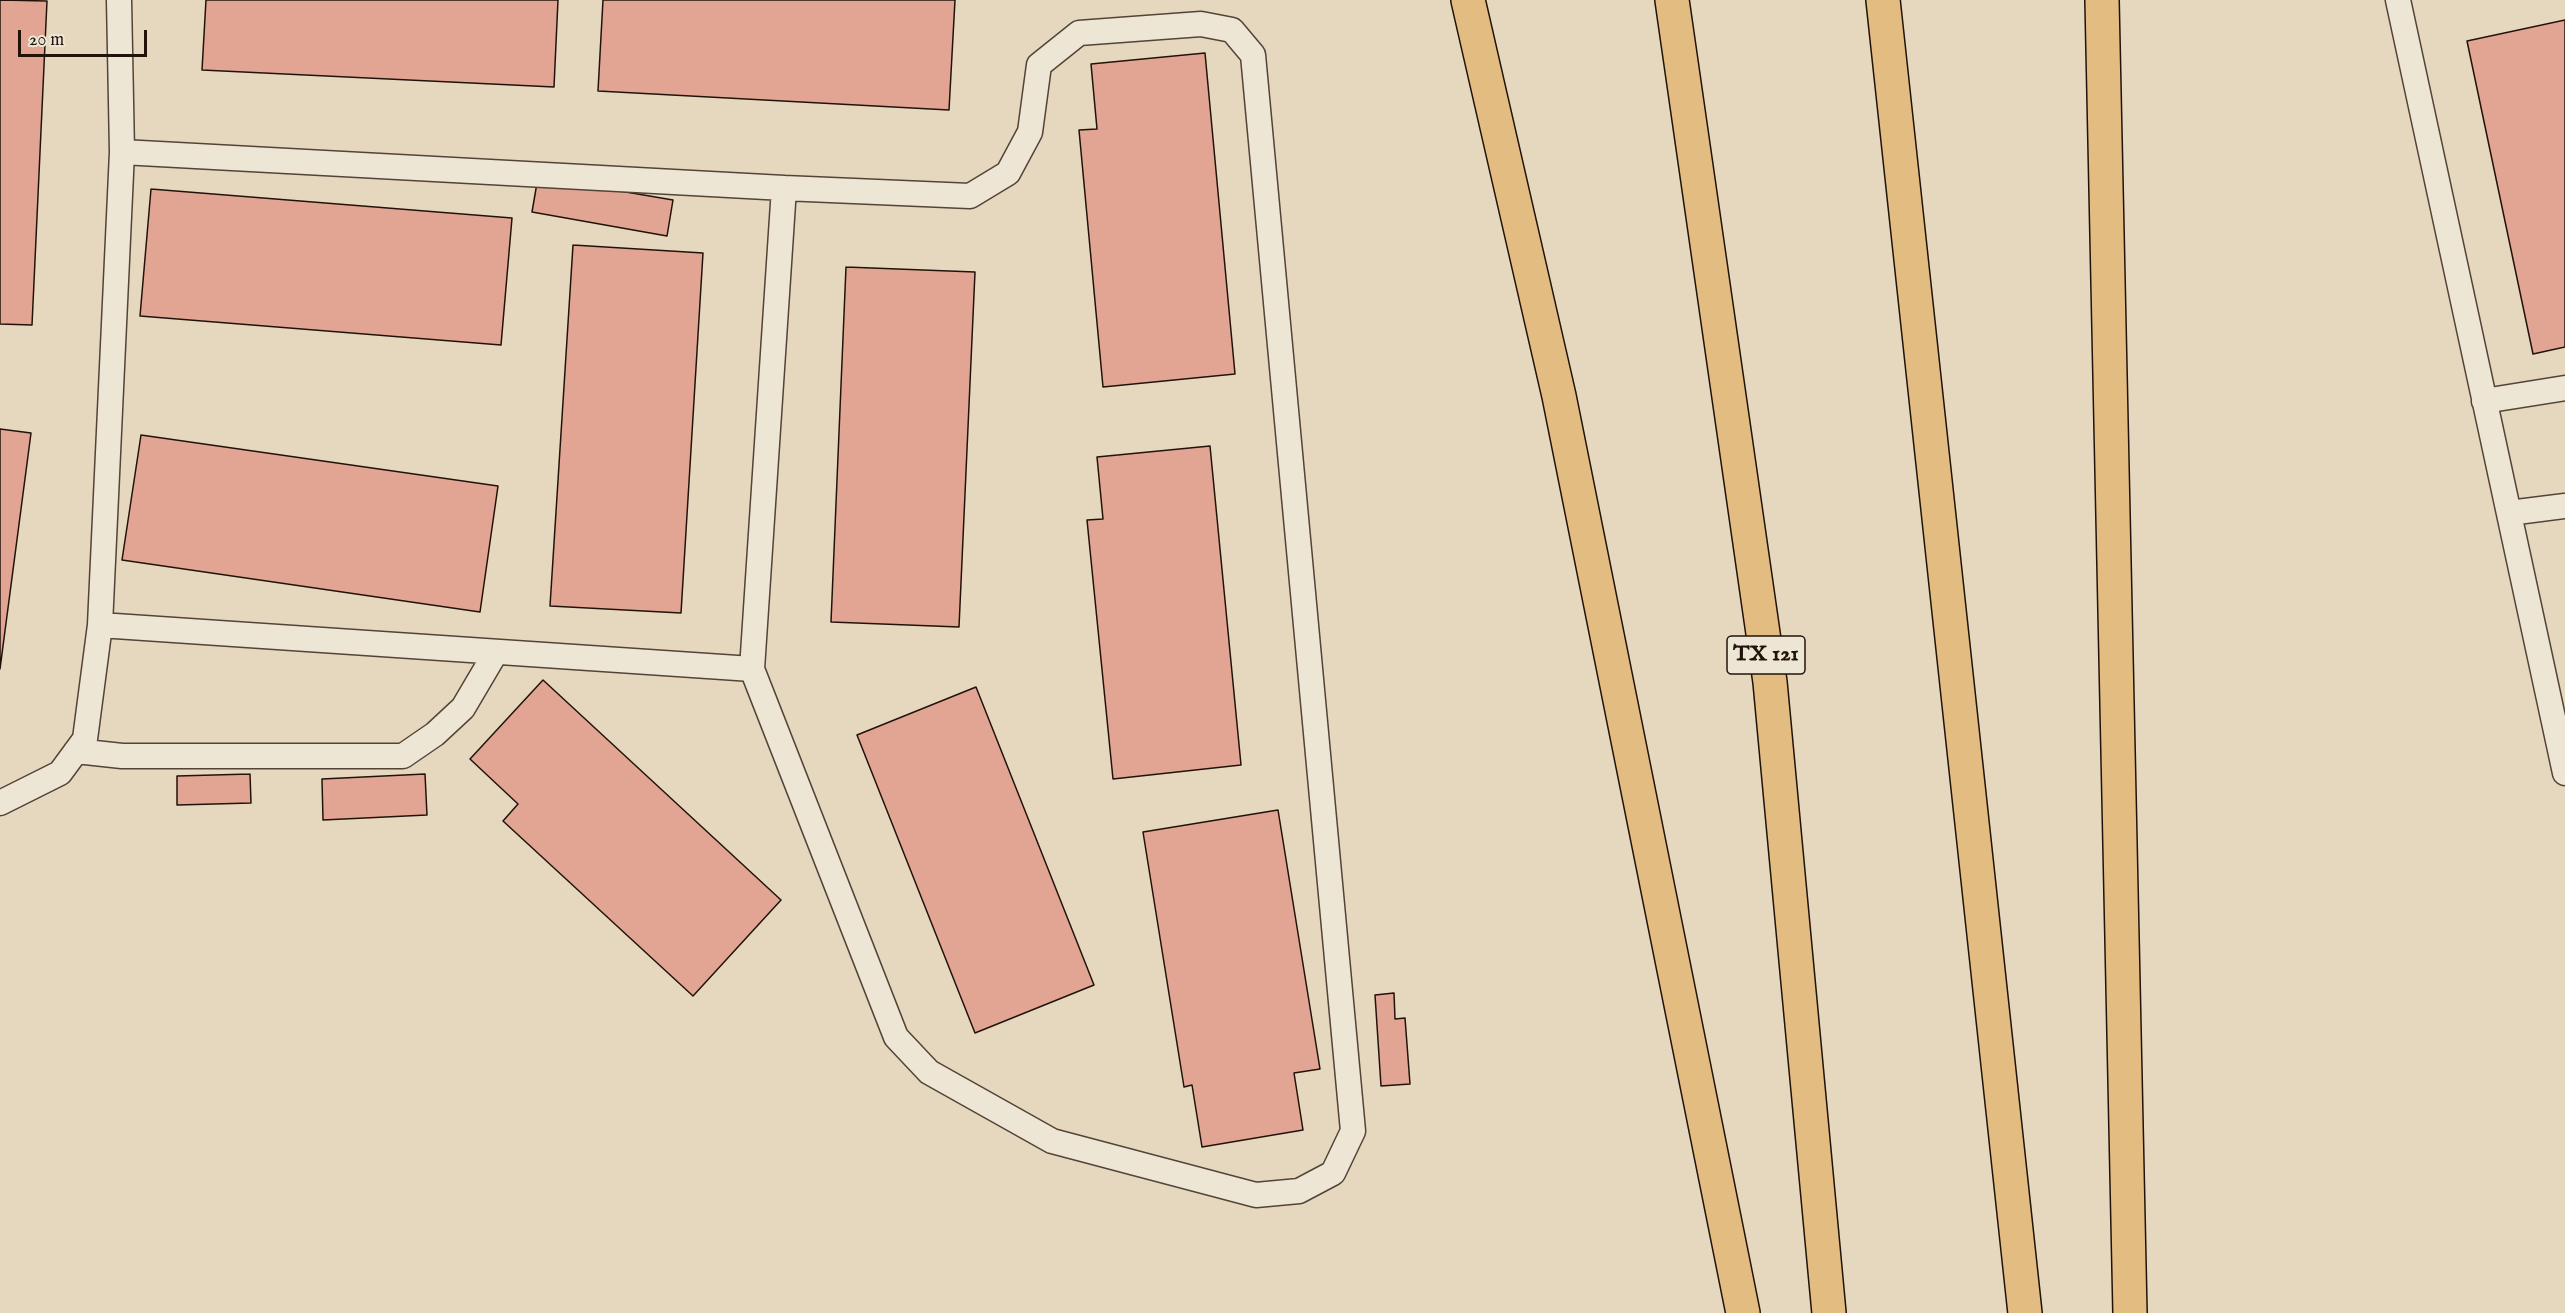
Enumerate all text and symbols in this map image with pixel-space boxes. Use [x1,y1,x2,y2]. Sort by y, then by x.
scale bar [21,18,150,56]
text: 20 m [29,29,64,52]
road number: TX 121 [1727,636,1805,674]

